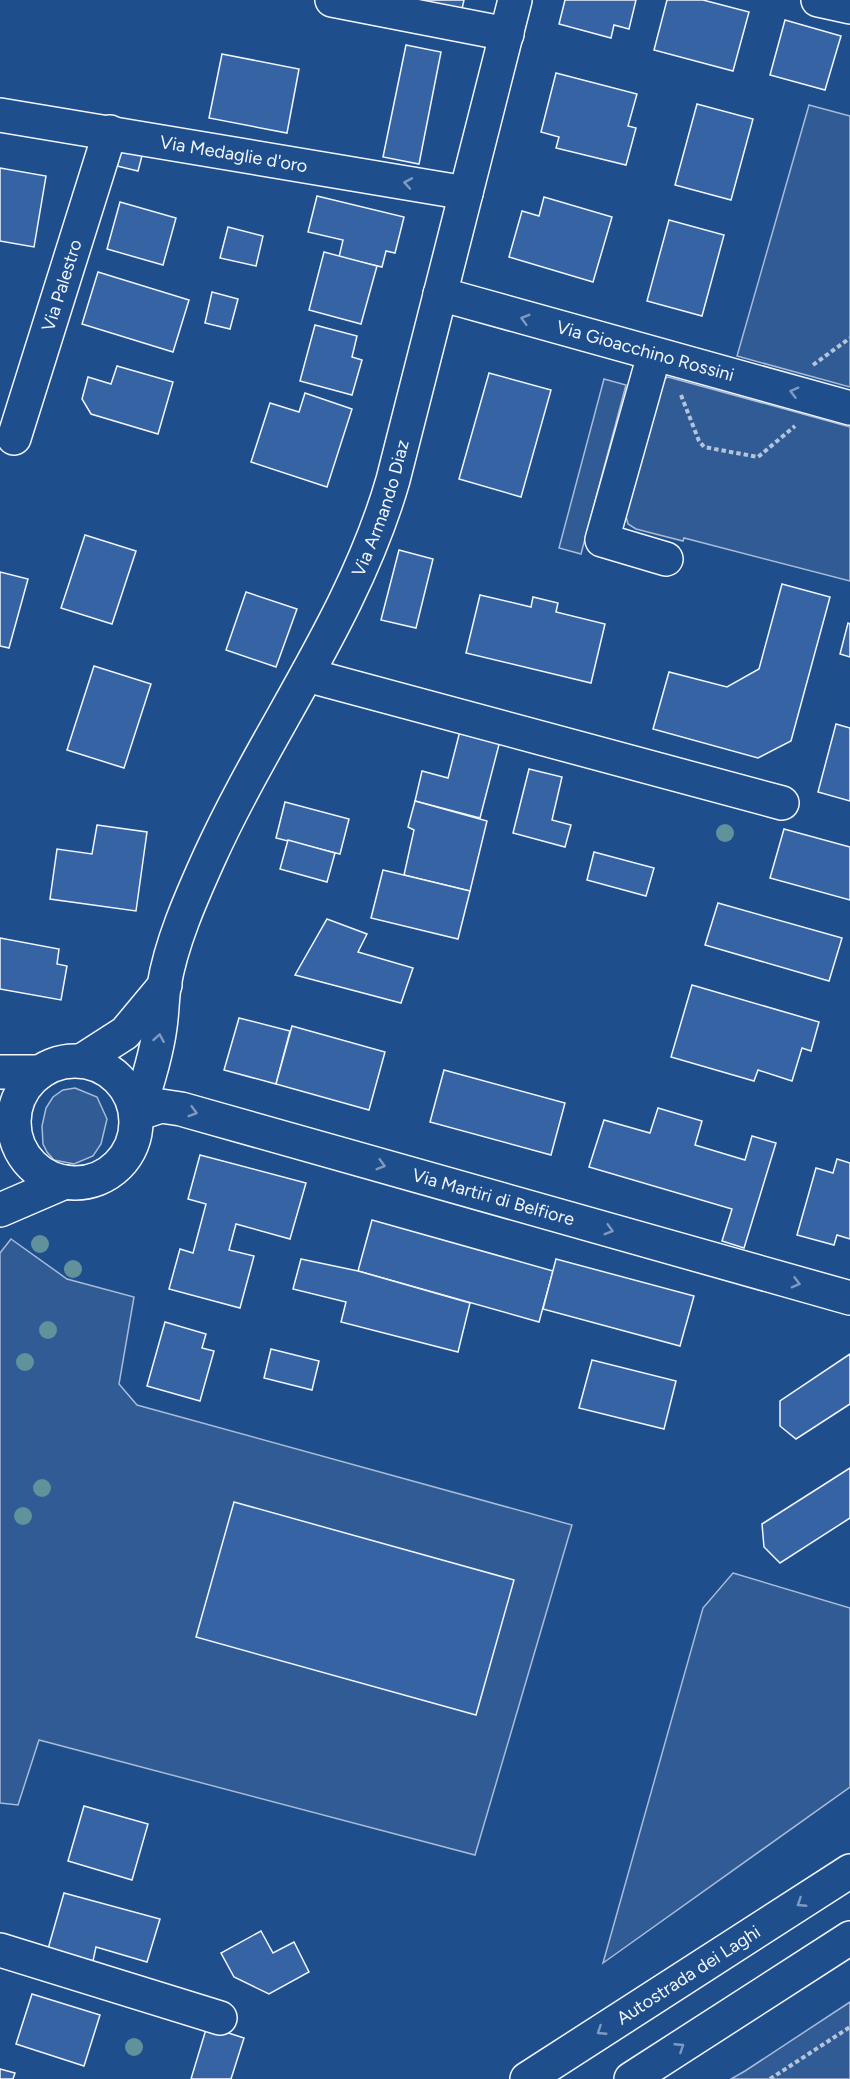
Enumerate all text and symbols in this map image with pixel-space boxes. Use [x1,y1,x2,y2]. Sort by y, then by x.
street label: Via Medaglie d'oro [158,131,309,177]
one-way arrow [404,177,414,190]
street label: Via Palestro [37,237,87,334]
one-way arrow [520,313,530,326]
street label: Via Gioacchino Rossini [554,316,737,386]
one-way arrow [789,387,799,400]
street label: Via Armando Diaz [347,437,414,580]
one-way arrow [152,1033,164,1043]
one-way arrow [187,1105,198,1117]
one-way arrow [375,1158,385,1170]
street label: Via Martiri di Belfiore [410,1164,577,1231]
one-way arrow [603,1223,613,1235]
one-way arrow [790,1276,801,1288]
one-way arrow [797,1896,808,1907]
street label: Autostrada dei Laghi [612,1921,764,2029]
one-way arrow [597,2024,608,2035]
one-way arrow [674,2043,684,2055]

